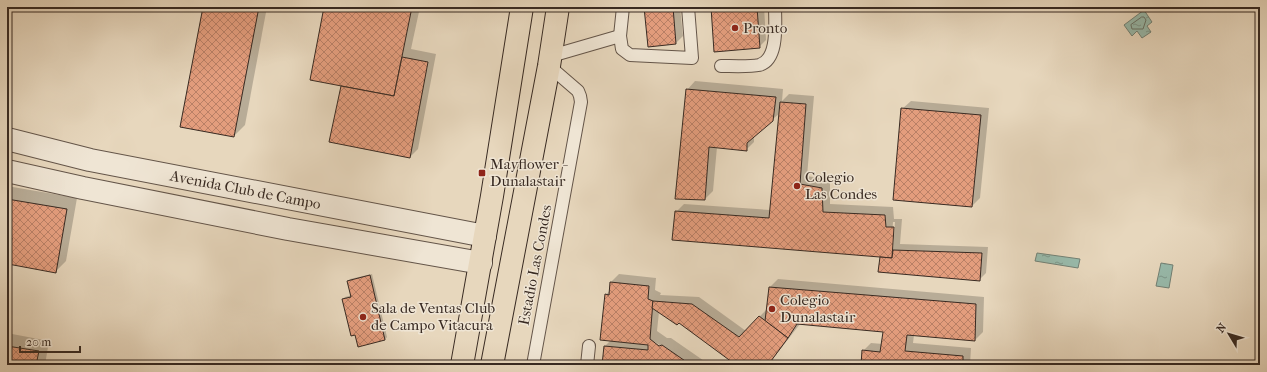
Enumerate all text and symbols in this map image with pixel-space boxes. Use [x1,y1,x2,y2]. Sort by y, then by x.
place label: Pronto [743,19,788,37]
marker: Pronto [730,23,740,33]
place label: Mayflower - Dunalastair [490,155,568,190]
street label: Avenida Club de Campo [168,166,323,213]
marker: Mayflower - Dunalastair [477,168,487,178]
place label: Colegio Las Condes [805,168,878,203]
marker: Colegio Las Condes [792,181,802,191]
street label: Estadio Las Condes [514,203,556,327]
place label: Colegio Dunalastair [780,291,856,326]
place label: Sala de Ventas Club de Campo Vitacura [371,299,495,334]
marker: Colegio Dunalastair [767,304,777,314]
marker: Sala de Ventas Club de Campo Vitacura [358,312,368,322]
north arrow [1209,314,1249,354]
text: N [1214,320,1230,335]
scale bar [20,328,80,354]
text: 20 m [26,335,51,349]

